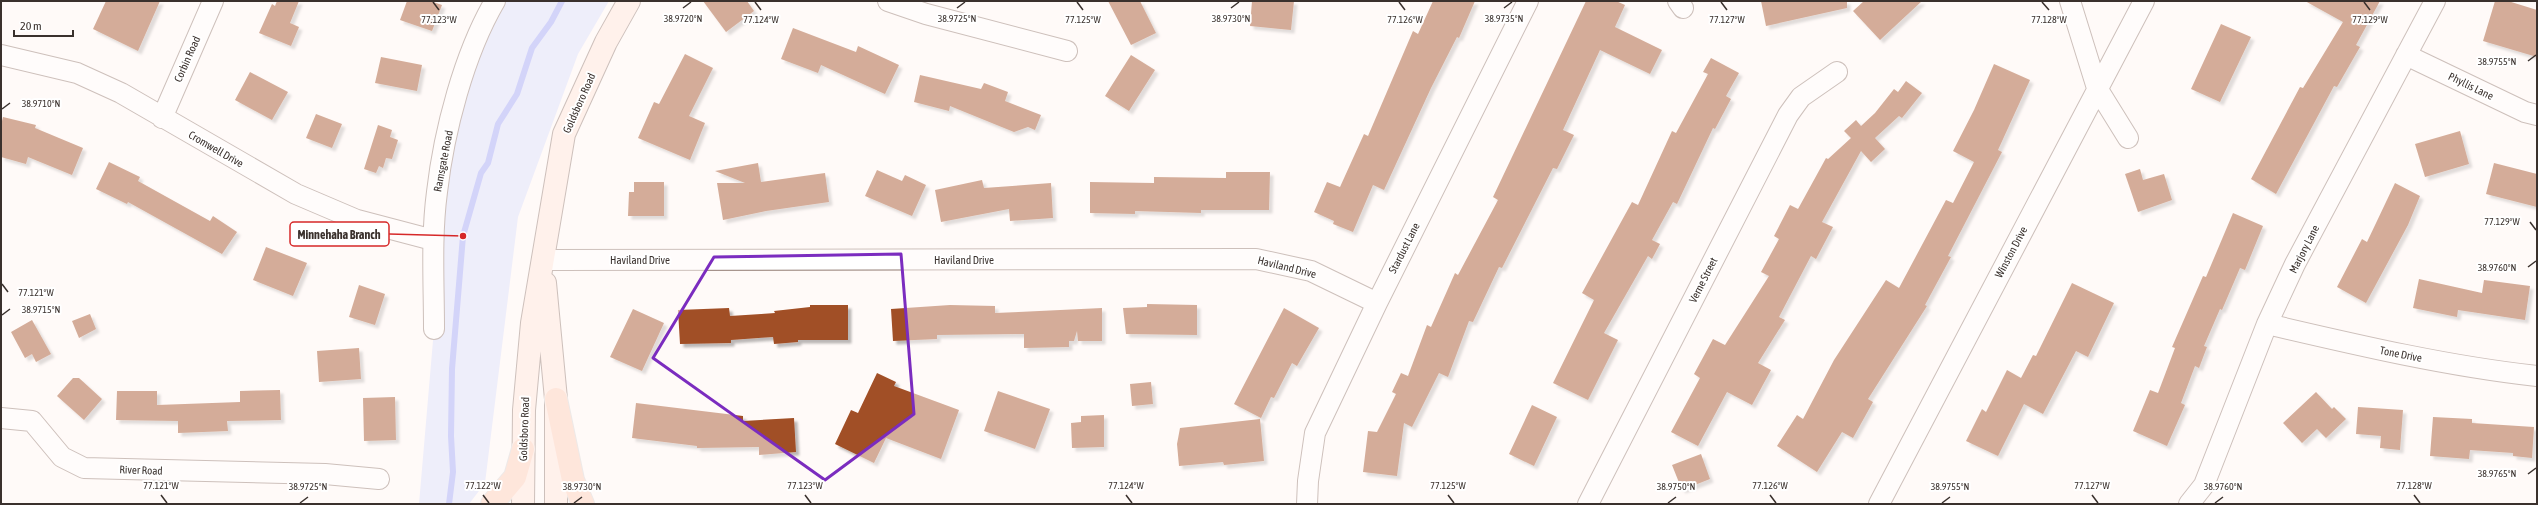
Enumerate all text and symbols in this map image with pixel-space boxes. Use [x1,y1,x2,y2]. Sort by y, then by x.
scale bar [14,12,73,38]
text: 38.9720°N [664,13,702,24]
text: 38.9725°N [938,13,976,24]
text: 38.9730°N [1212,13,1250,24]
text: 38.9735°N [1485,13,1523,24]
text: 77.123°W [421,14,457,25]
text: 77.124°W [743,14,779,25]
text: 77.125°W [1065,14,1101,25]
text: 77.126°W [1387,14,1423,25]
text: 77.127°W [1709,14,1745,25]
text: 77.128°W [2031,14,2067,25]
text: 77.129°W [2352,14,2388,25]
text: 20 m [20,19,42,33]
street label: Corbin Road [172,34,202,84]
text: 38.9755°N [2478,56,2516,67]
street label: Phyllis Lane [2446,70,2496,102]
street label: Goldsboro Road [560,71,598,135]
text: 38.9710°N [22,98,60,109]
street label: Cromwell Drive [186,128,246,170]
street label: Ramsgate Road [431,129,455,193]
text: 77.129°W [2484,216,2520,227]
street label: Stardust Lane [1386,221,1422,275]
callout: Minnehaha Branch [290,222,389,246]
street label: Marjory Lane [2287,223,2321,275]
street label: Winston Drive [1993,224,2029,280]
text: Minnehaha Branch [298,228,381,242]
street label: Haviland Drive [610,254,670,266]
street label: Haviland Drive [934,254,994,266]
street label: Haviland Drive [1256,254,1318,280]
street label: Verne Street [1686,255,1720,305]
text: 38.9760°N [2478,262,2516,273]
text: 77.121°W [18,287,54,298]
text: 38.9715°N [22,304,60,315]
street label: Tone Drive [2379,344,2423,364]
street label: Goldsboro Road [517,397,531,461]
street label: River Road [119,463,163,477]
text: 38.9765°N [2478,468,2516,479]
text: 77.121°W [143,480,179,491]
text: 77.122°W [465,480,501,491]
text: 77.123°W [787,480,823,491]
text: 77.124°W [1108,480,1144,491]
text: 77.125°W [1430,480,1466,491]
text: 77.126°W [1752,480,1788,491]
text: 77.127°W [2074,480,2110,491]
text: 77.128°W [2396,480,2432,491]
text: 38.9725°N [289,481,327,492]
text: 38.9730°N [563,481,601,492]
text: 38.9750°N [1657,481,1695,492]
text: 38.9755°N [1931,481,1969,492]
text: 38.9760°N [2204,481,2242,492]

